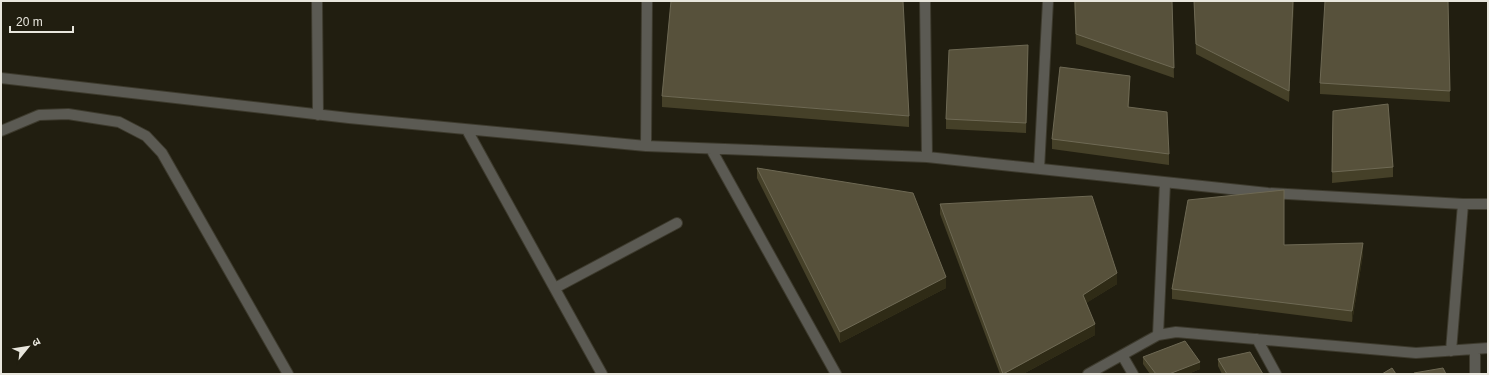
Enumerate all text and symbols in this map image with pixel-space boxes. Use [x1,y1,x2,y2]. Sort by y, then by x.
scale bar [10,8,73,34]
text: 20 m [16,15,43,29]
north arrow [8,327,48,367]
text: उ [30,336,44,348]

